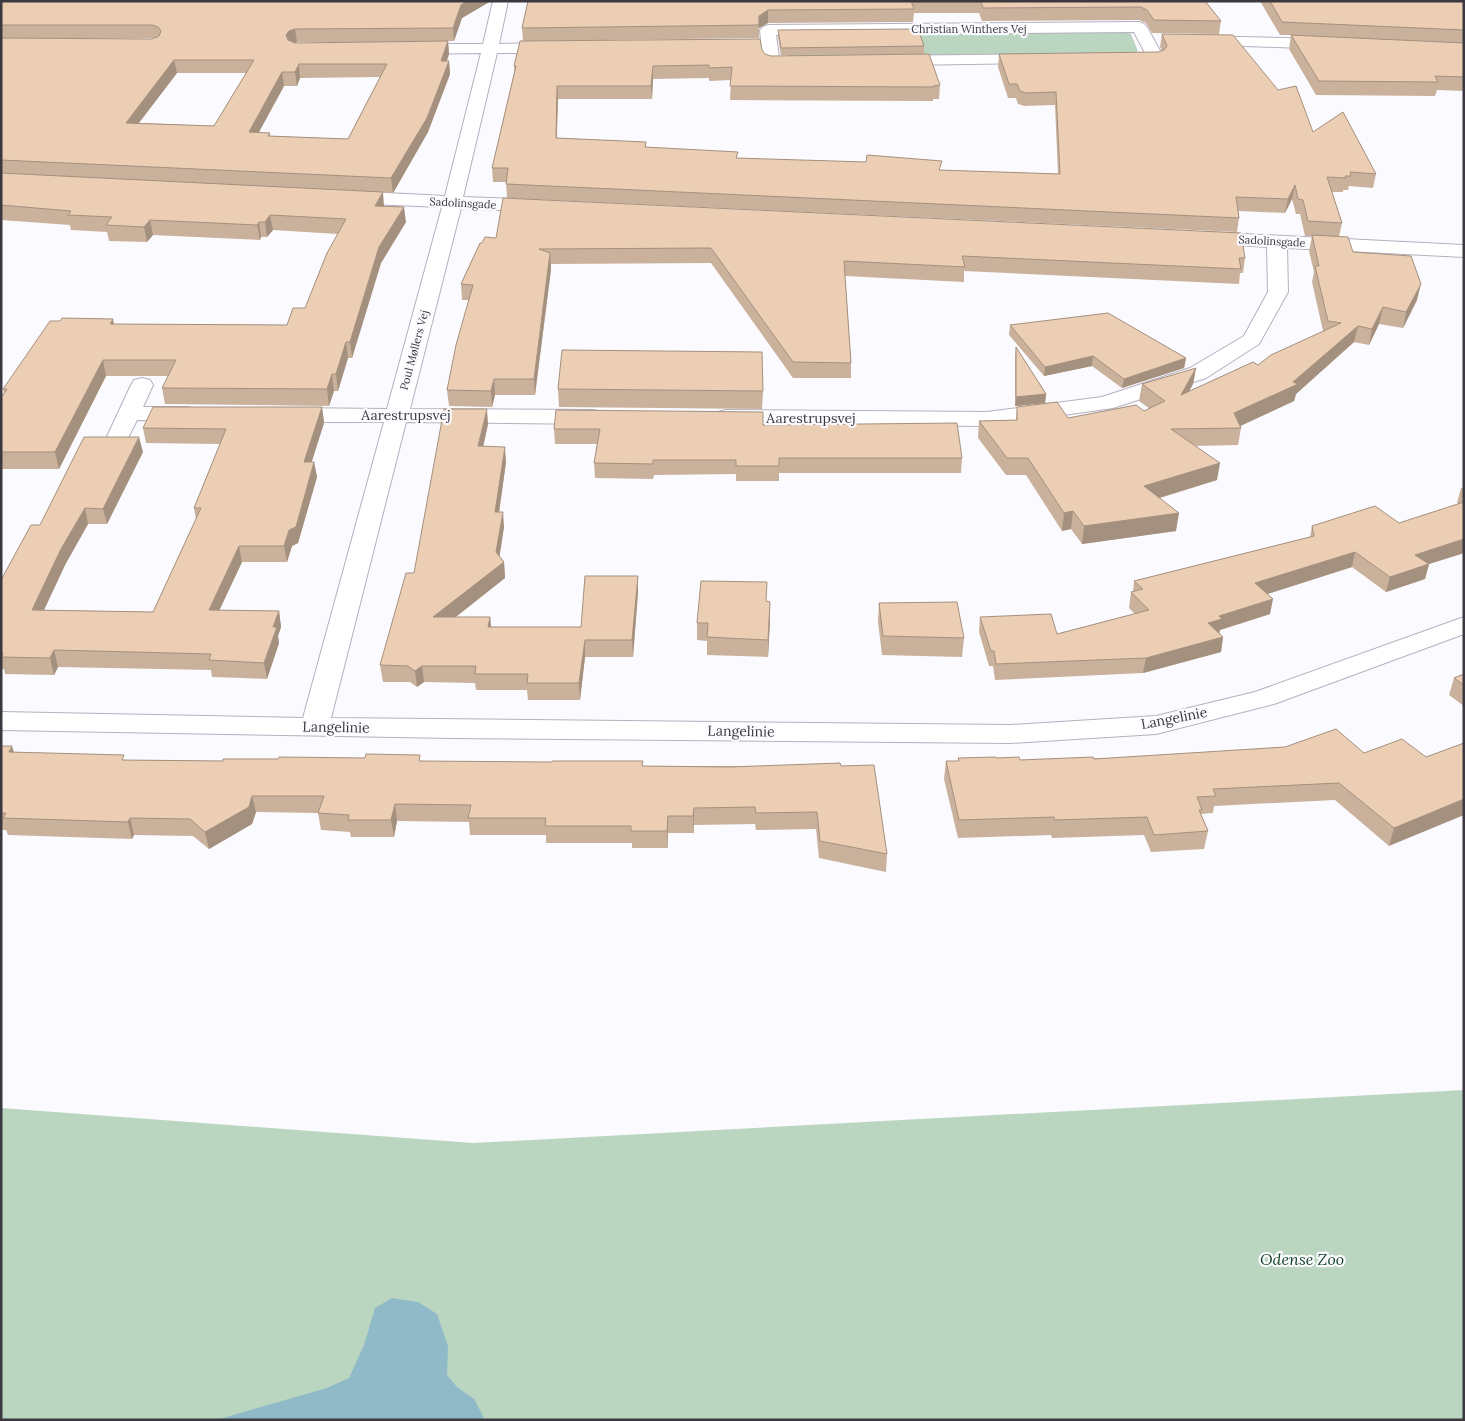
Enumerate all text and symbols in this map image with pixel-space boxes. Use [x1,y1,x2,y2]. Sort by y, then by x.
street label: Christian Winthers Vej [911,22,1027,36]
street label: Sadolinsgade [429,194,497,212]
street label: Sadolinsgade [1238,232,1306,250]
street label: Poul Møllers Vej [397,308,431,392]
street label: Aarestrupsvej [360,406,451,424]
street label: Aarestrupsvej [765,409,856,427]
street label: Langelinie [1139,703,1209,733]
street label: Langelinie [302,717,370,737]
street label: Langelinie [707,721,775,741]
park label: Odense Zoo [1260,1249,1344,1269]

